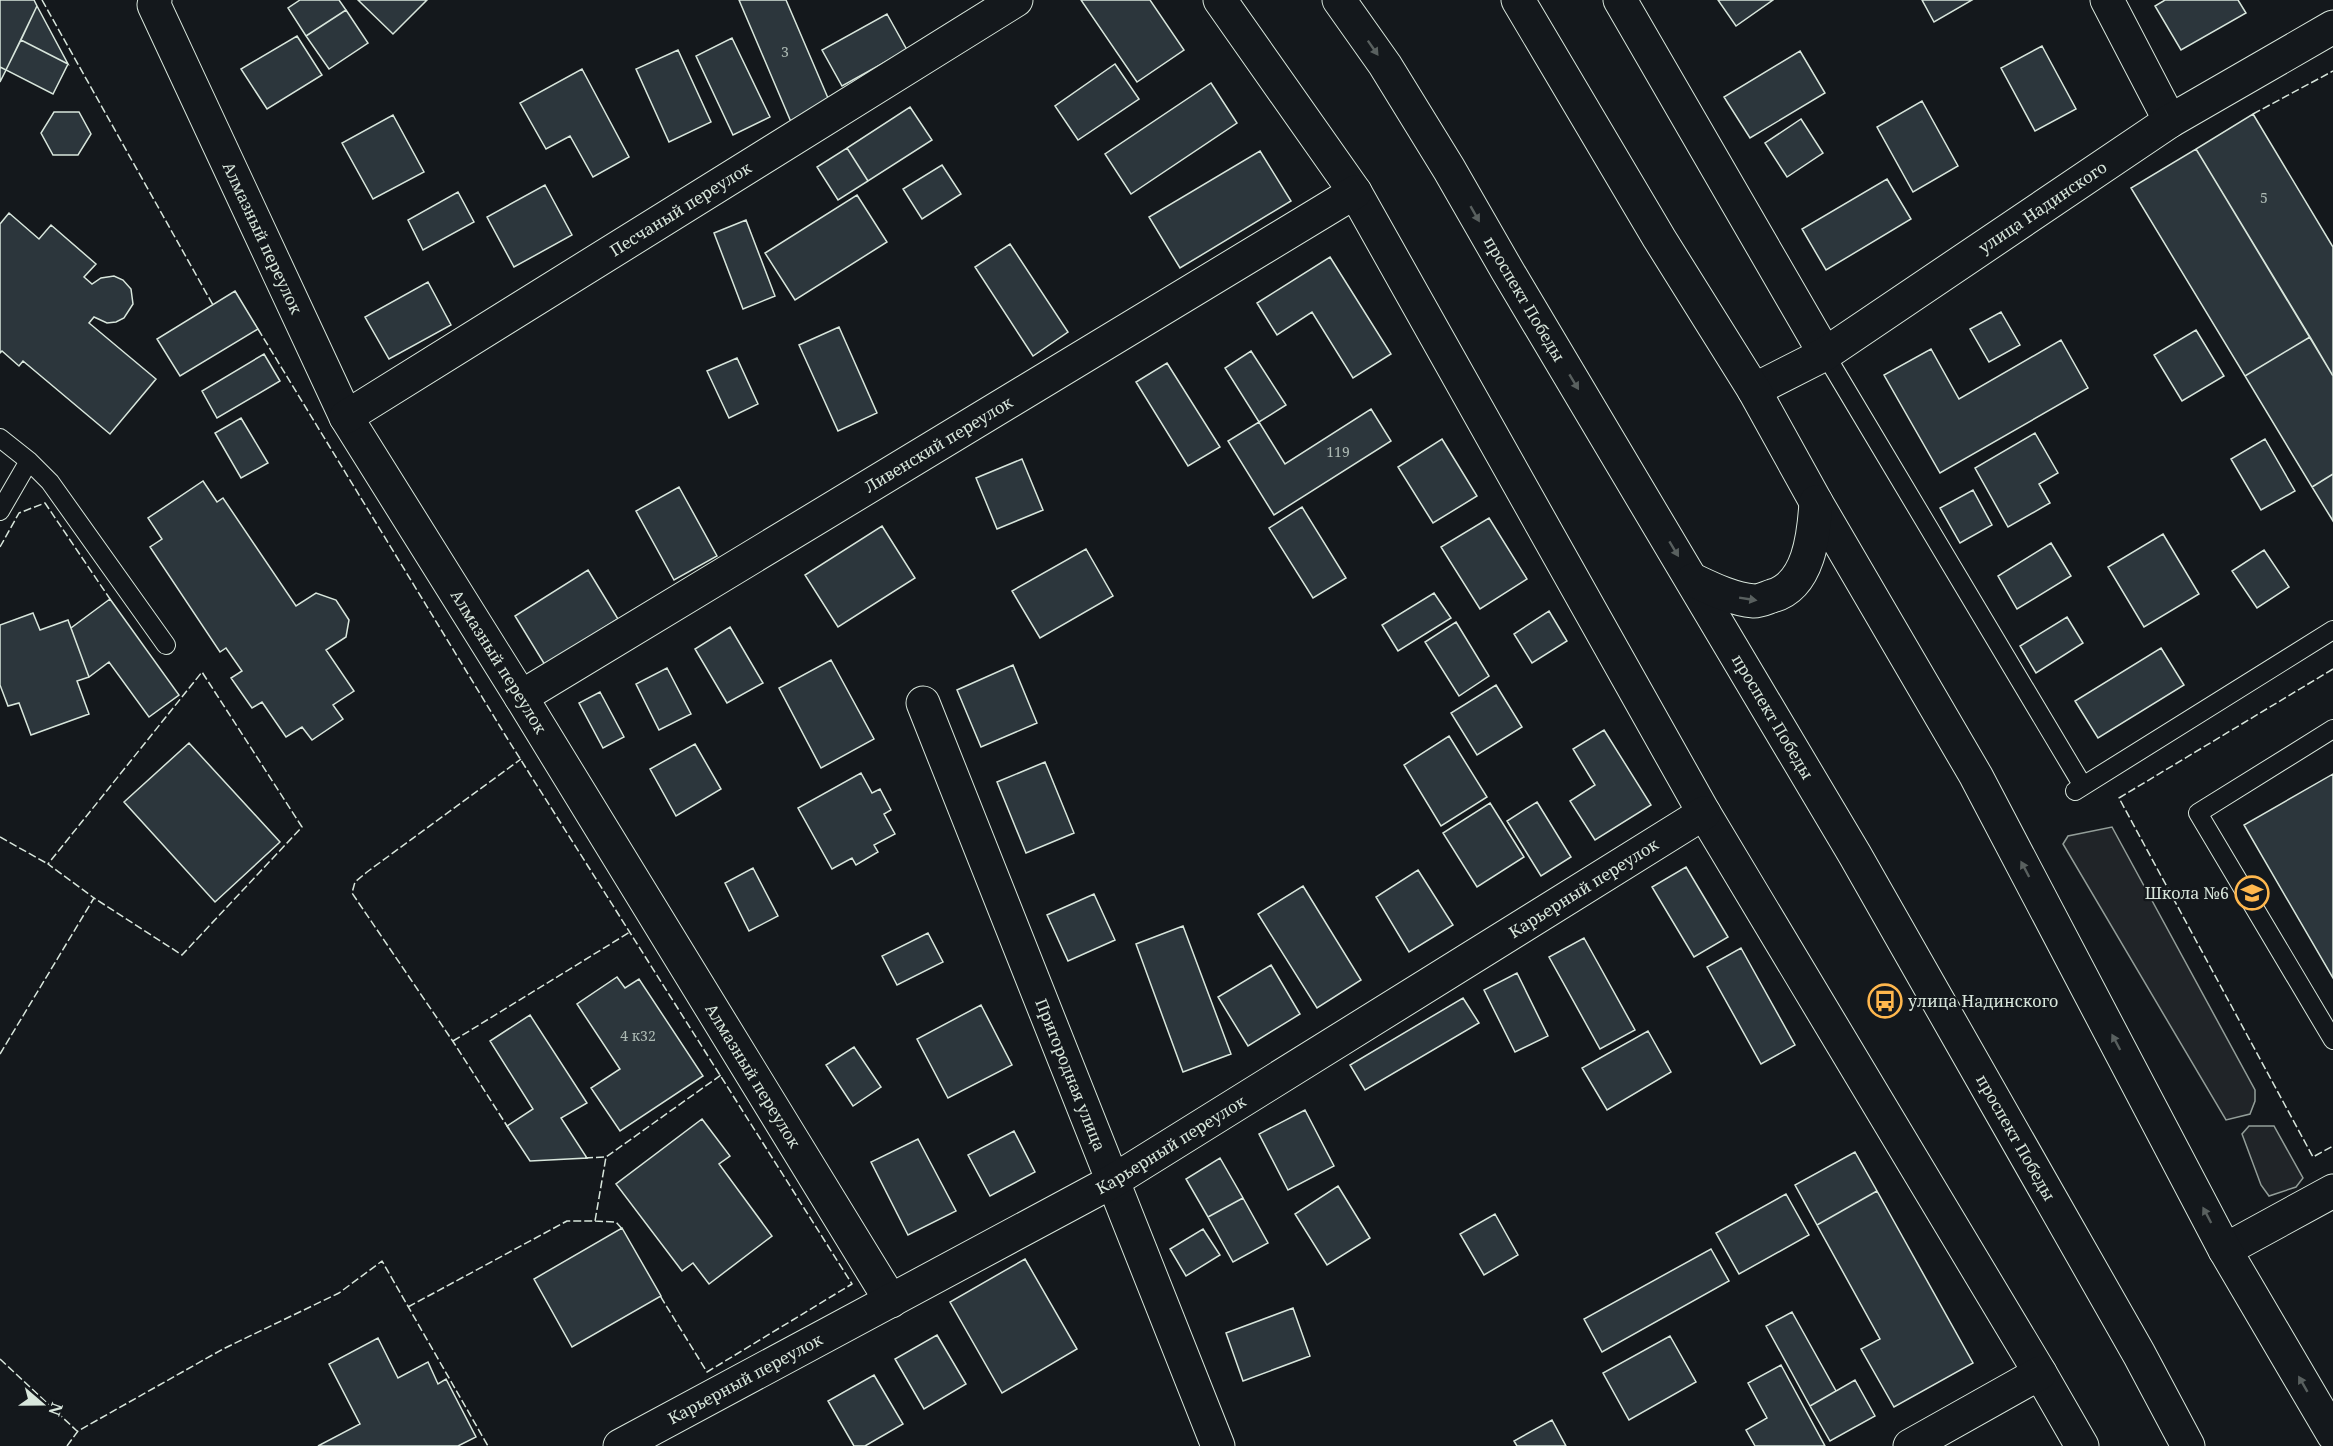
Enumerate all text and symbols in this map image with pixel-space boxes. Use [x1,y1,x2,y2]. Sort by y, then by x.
one-way arrow [1367,39,1379,55]
house number: 3 [781,42,789,61]
street label: Песчаный переулок [606,156,756,261]
street label: улица Надинского [1974,156,2111,258]
street label: Алмазный переулок [218,158,308,318]
house number: 5 [2260,188,2268,207]
one-way arrow [1470,206,1480,223]
street label: проспект Победы [1479,232,1570,366]
one-way arrow [1568,374,1579,390]
street label: Ливенский переулок [860,391,1017,498]
house number: 119 [1326,442,1350,461]
one-way arrow [1669,541,1679,558]
street label: Алмазный переулок [446,586,552,738]
one-way arrow [1738,594,1757,603]
street label: проспект Победы [1727,650,1818,783]
street label: Карьерный переулок [1505,833,1663,943]
one-way arrow [2020,861,2030,878]
school or university icon: Школа №6 [2234,875,2270,911]
place label: Школа №6 [2145,882,2229,904]
bus stop icon: улица Надинского [1867,983,1903,1019]
place label: улица Надинского [1908,990,2058,1012]
street label: Пригородная улица [1030,995,1111,1154]
street label: Алмазный переулок [700,999,806,1152]
house number: 4 к32 [620,1026,656,1045]
one-way arrow [2111,1033,2121,1050]
street label: проспект Победы [1971,1070,2060,1205]
street label: Карьерный переулок [1092,1090,1250,1199]
one-way arrow [2202,1206,2211,1223]
street label: Карьерный переулок [664,1328,827,1429]
north arrow [12,1374,72,1434]
one-way arrow [2298,1376,2309,1392]
text: N [43,1399,69,1419]

